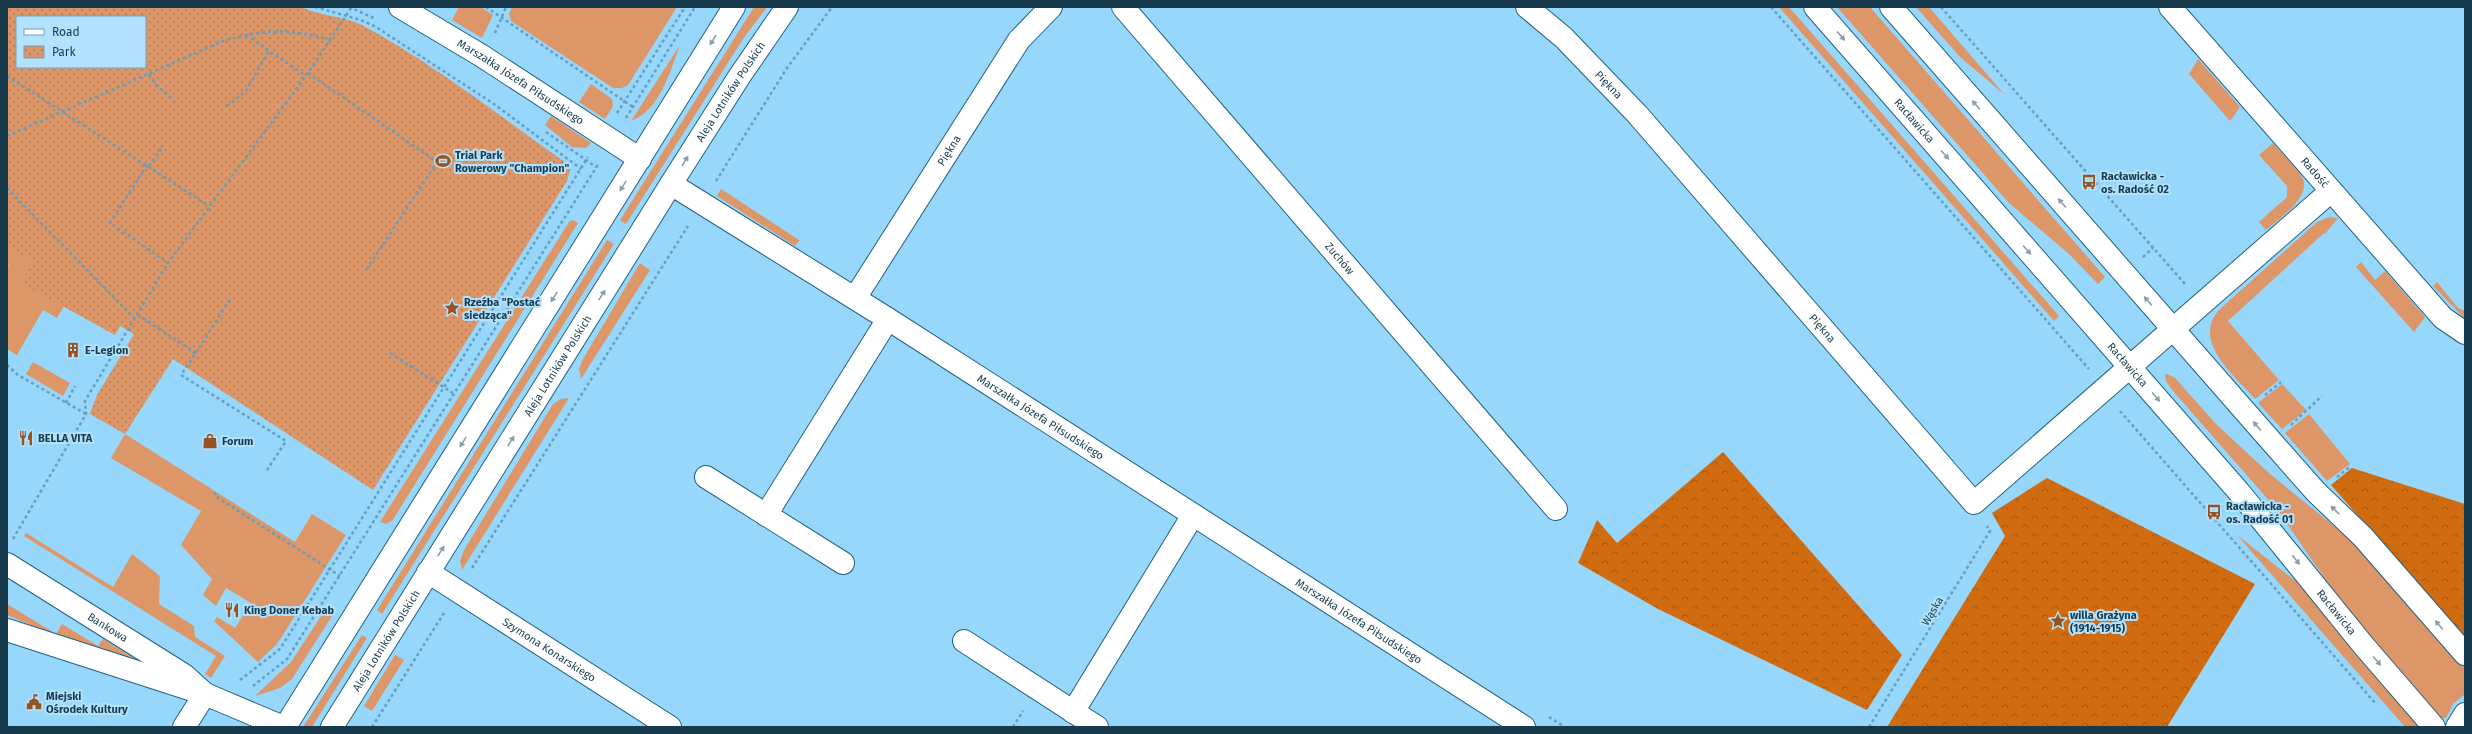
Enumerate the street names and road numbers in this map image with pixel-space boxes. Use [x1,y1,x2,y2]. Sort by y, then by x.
street label: Marszałka Józefa Piłsudskiego [455,37,586,128]
street label: Aleja Lotników Polskich [694,39,768,144]
street label: Piękna [1592,68,1625,102]
street label: Racławicka [1891,96,1937,146]
street label: Piękna [935,133,964,168]
street label: Radość [2298,155,2332,190]
street label: Zuchów [1322,240,1357,277]
street label: Piękna [1806,312,1838,345]
street label: Aleja Lotników Polskich [522,313,594,419]
street label: Racławicka [2104,340,2150,390]
street label: Marszałka Józefa Piłsudskiego [975,372,1106,463]
street label: Marszałka Józefa Piłsudskiego [1293,576,1424,667]
street label: Racławicka [2314,587,2358,638]
street label: Aleja Lotników Polskich [350,588,423,694]
street label: Wąska [1919,595,1946,628]
street label: Bankowa [85,610,130,645]
street label: Szymona Konarskiego [500,615,598,685]

